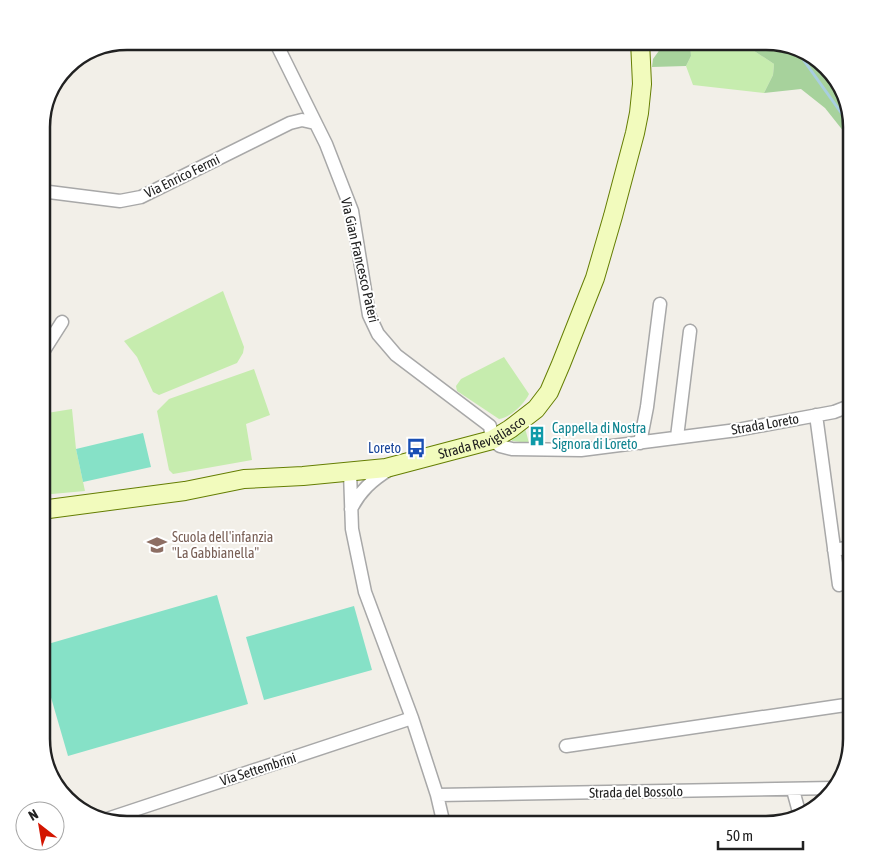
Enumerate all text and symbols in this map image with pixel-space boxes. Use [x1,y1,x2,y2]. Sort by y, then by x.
street label: Via Enrico Fermi [142,151,222,201]
street label: Via Gian Francesco Pateri [338,196,382,324]
street label: Strada Loreto [730,410,800,438]
street label: Strada Revigliasco [436,412,529,462]
place label: Cappella di Nostra Signora di Loreto [552,420,646,452]
building icon: Cappella di Nostra Signora di Loreto [526,425,548,447]
bus stop icon: Loreto [405,437,427,459]
place label: Loreto [368,440,401,456]
place label: Scuola dell'infanzia "La Gabbianella" [172,529,273,561]
school or university icon: Scuola dell'infanzia "La Gabbianella" [146,534,168,556]
street label: Via Settembrini [218,749,298,789]
street label: Strada del Bossolo [589,783,683,801]
north arrow [15,801,65,851]
text: N [26,806,41,824]
scale bar [718,818,803,850]
text: 50 m [726,827,753,844]

